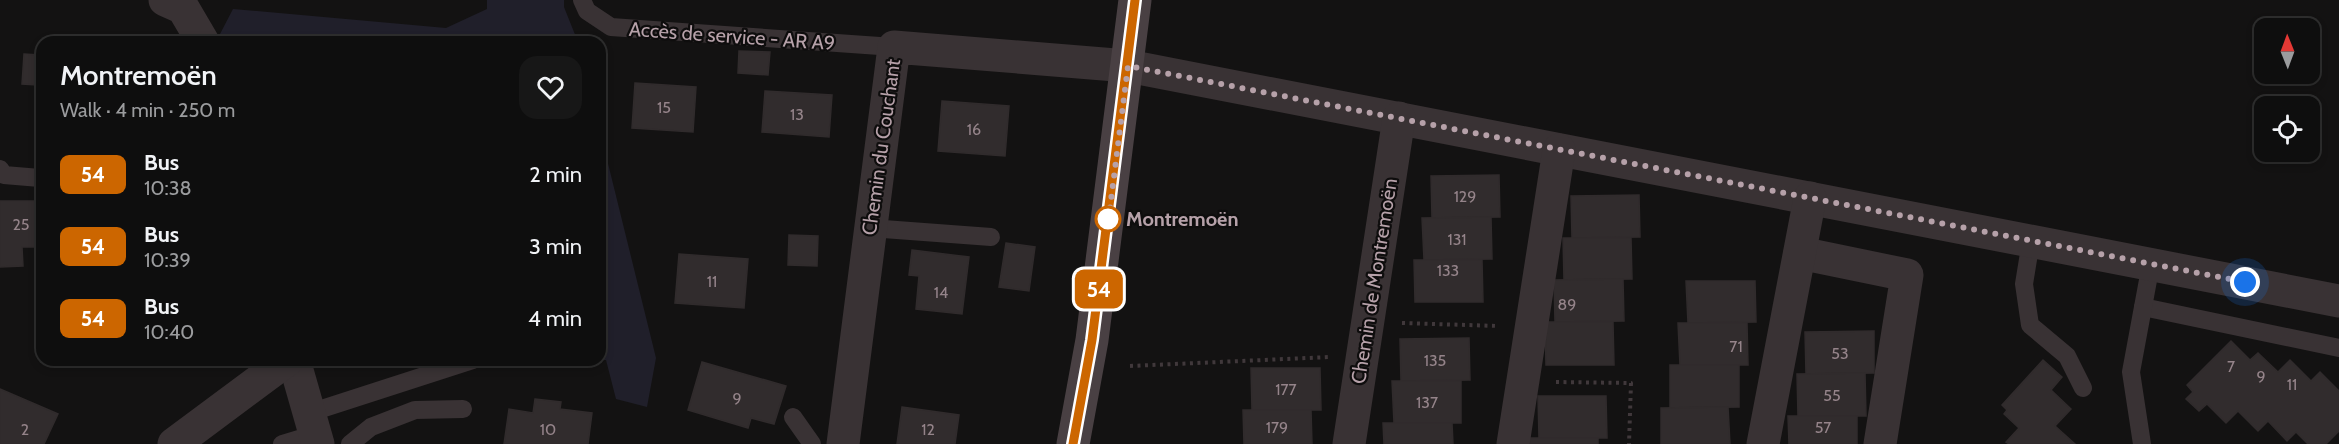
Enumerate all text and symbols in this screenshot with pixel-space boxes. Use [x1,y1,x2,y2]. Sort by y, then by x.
street label: Accès de service - AR A9 [628,17,836,55]
north arrow [2254,18,2320,84]
map controls [2254,18,2320,162]
button: heart [519,56,582,119]
street label: Chemin du Couchant [857,57,905,237]
text: Montremoën [60,58,217,92]
button: locate [2254,96,2320,162]
text: Walk · 4 min · 250 m [60,98,235,122]
house number: 15 [657,98,671,117]
house number: 13 [790,105,804,124]
house number: 16 [967,120,981,139]
text: Bus [144,149,179,176]
text: 2 min [529,161,582,188]
text: 54 [81,162,105,187]
text: 10:38 [144,176,192,200]
street label: Chemin de Montremoën [1346,177,1402,385]
house number: 129 [1454,187,1476,206]
marker: Montremoën [1095,206,1121,232]
place label: Montremoën [1126,207,1238,231]
house number: 25 [12,215,30,234]
text: Bus [144,221,179,248]
house number: 131 [1447,230,1467,249]
text: 3 min [529,233,582,260]
text: 54 [81,234,105,259]
text: 10:39 [144,248,191,272]
house number: 133 [1437,261,1459,280]
your location [2230,267,2260,297]
line badge: 54 [1072,270,1126,308]
house number: 11 [707,272,717,291]
text: 54 [1087,277,1111,302]
house number: 14 [934,283,948,302]
text: Bus [144,293,179,320]
house number: 89 [1558,295,1576,314]
text: 4 min [528,305,582,332]
text: 54 [81,306,105,331]
text: 10:40 [144,320,194,344]
house number: 71 [1729,337,1743,356]
house number: 53 [1831,344,1849,363]
house number: 135 [1424,351,1446,370]
house number: 7 [2227,357,2235,376]
house number: 9 [2256,367,2266,386]
house number: 11 [2287,375,2297,394]
house number: 177 [1275,380,1297,399]
house number: 55 [1823,386,1841,405]
house number: 9 [732,389,742,408]
house number: 137 [1416,393,1438,412]
house number: 179 [1266,418,1288,437]
house number: 57 [1815,418,1831,437]
house number: 2 [21,420,29,439]
house number: 10 [540,420,556,439]
house number: 12 [921,420,935,439]

